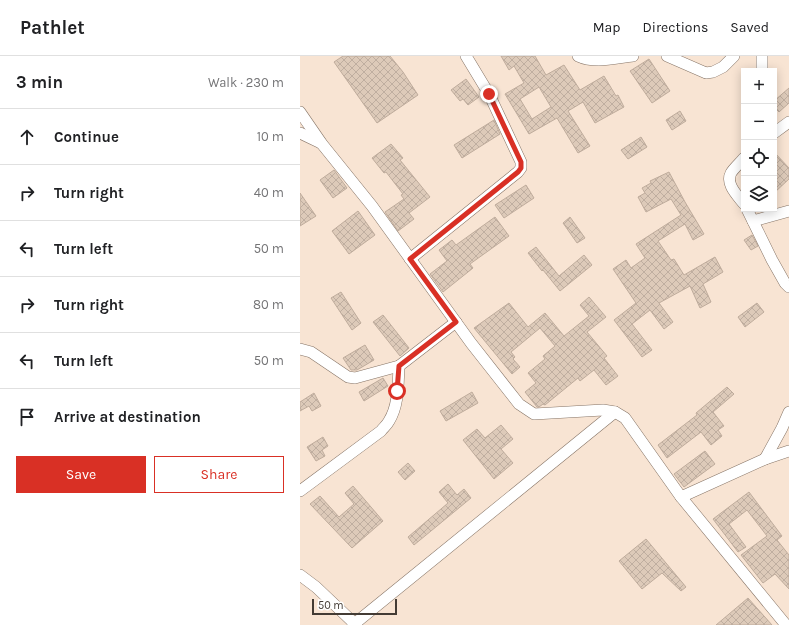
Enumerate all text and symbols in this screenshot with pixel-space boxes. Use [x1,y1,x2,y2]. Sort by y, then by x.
text: Pathlet [20,17,85,39]
text: Map [593,19,621,36]
text: Directions [643,19,708,36]
text: Saved [730,19,769,36]
map controls [741,68,777,212]
button: + [741,68,777,104]
text: 3 min [16,72,63,92]
text: Walk · 230 m [208,75,284,90]
route end [480,85,498,103]
button: − [741,104,777,140]
icon: ahead [16,126,38,148]
text: Continue [54,128,119,146]
text: 10 m [257,129,284,144]
button: locate [741,140,777,176]
button: layers [741,176,777,212]
icon: right [16,182,38,204]
text: Turn right [54,184,124,202]
text: 40 m [254,185,284,200]
icon: left [16,238,38,260]
text: Turn left [54,240,113,258]
text: 50 m [254,241,284,256]
icon: right [16,294,38,316]
text: Turn right [54,296,124,314]
text: 80 m [253,297,284,312]
icon: left [16,350,38,372]
text: Turn left [54,352,113,370]
text: 50 m [254,353,284,368]
route start [388,382,406,400]
icon: arrive [16,406,38,428]
text: Arrive at destination [54,408,201,426]
button: Save [16,456,146,493]
button: Share [154,456,284,493]
scale bar [312,597,397,616]
text: 50 m [318,599,344,612]

